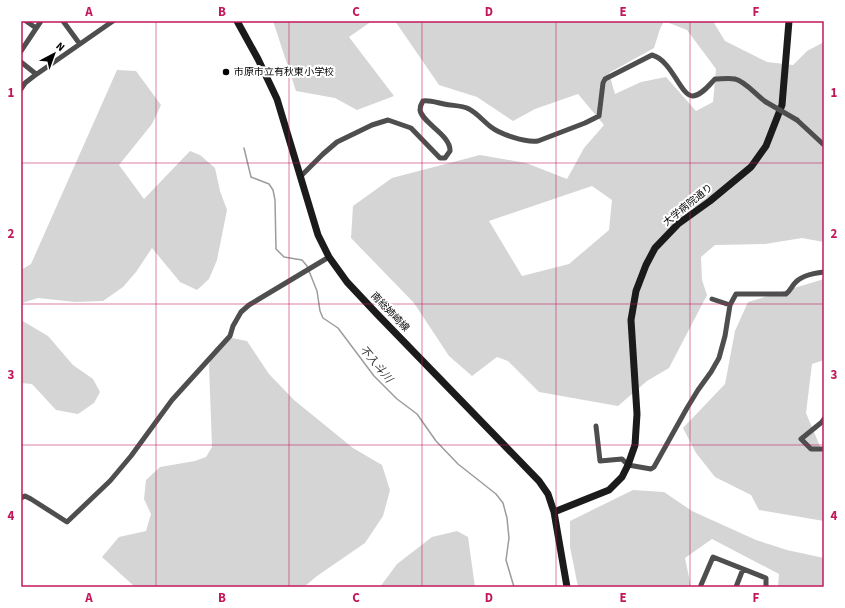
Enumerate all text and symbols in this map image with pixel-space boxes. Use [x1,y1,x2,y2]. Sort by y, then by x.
text: A [84,3,93,21]
text: B [218,3,226,21]
text: C [352,3,360,21]
text: D [485,3,493,21]
text: E [619,3,627,21]
text: F [753,3,760,21]
north arrow [34,34,74,74]
text: N [53,39,68,55]
place label: 市原市立有秋東小学校 [234,65,334,79]
marker: 市原市立有秋東小学校 [221,67,231,77]
text: 1 [8,84,15,102]
text: 1 [831,84,838,102]
street label: 大学病院通り [660,181,716,229]
text: 2 [8,225,15,243]
text: 2 [831,225,838,243]
street label: 南総姉崎線 [368,289,412,335]
water label: 不入斗川 [356,342,397,386]
text: 3 [8,366,15,384]
text: 3 [831,366,838,384]
text: 4 [8,507,15,525]
text: 4 [831,507,838,525]
text: A [84,589,93,607]
text: B [218,589,226,607]
text: C [352,589,360,607]
text: D [485,589,493,607]
text: E [619,589,627,607]
text: F [753,589,760,607]

